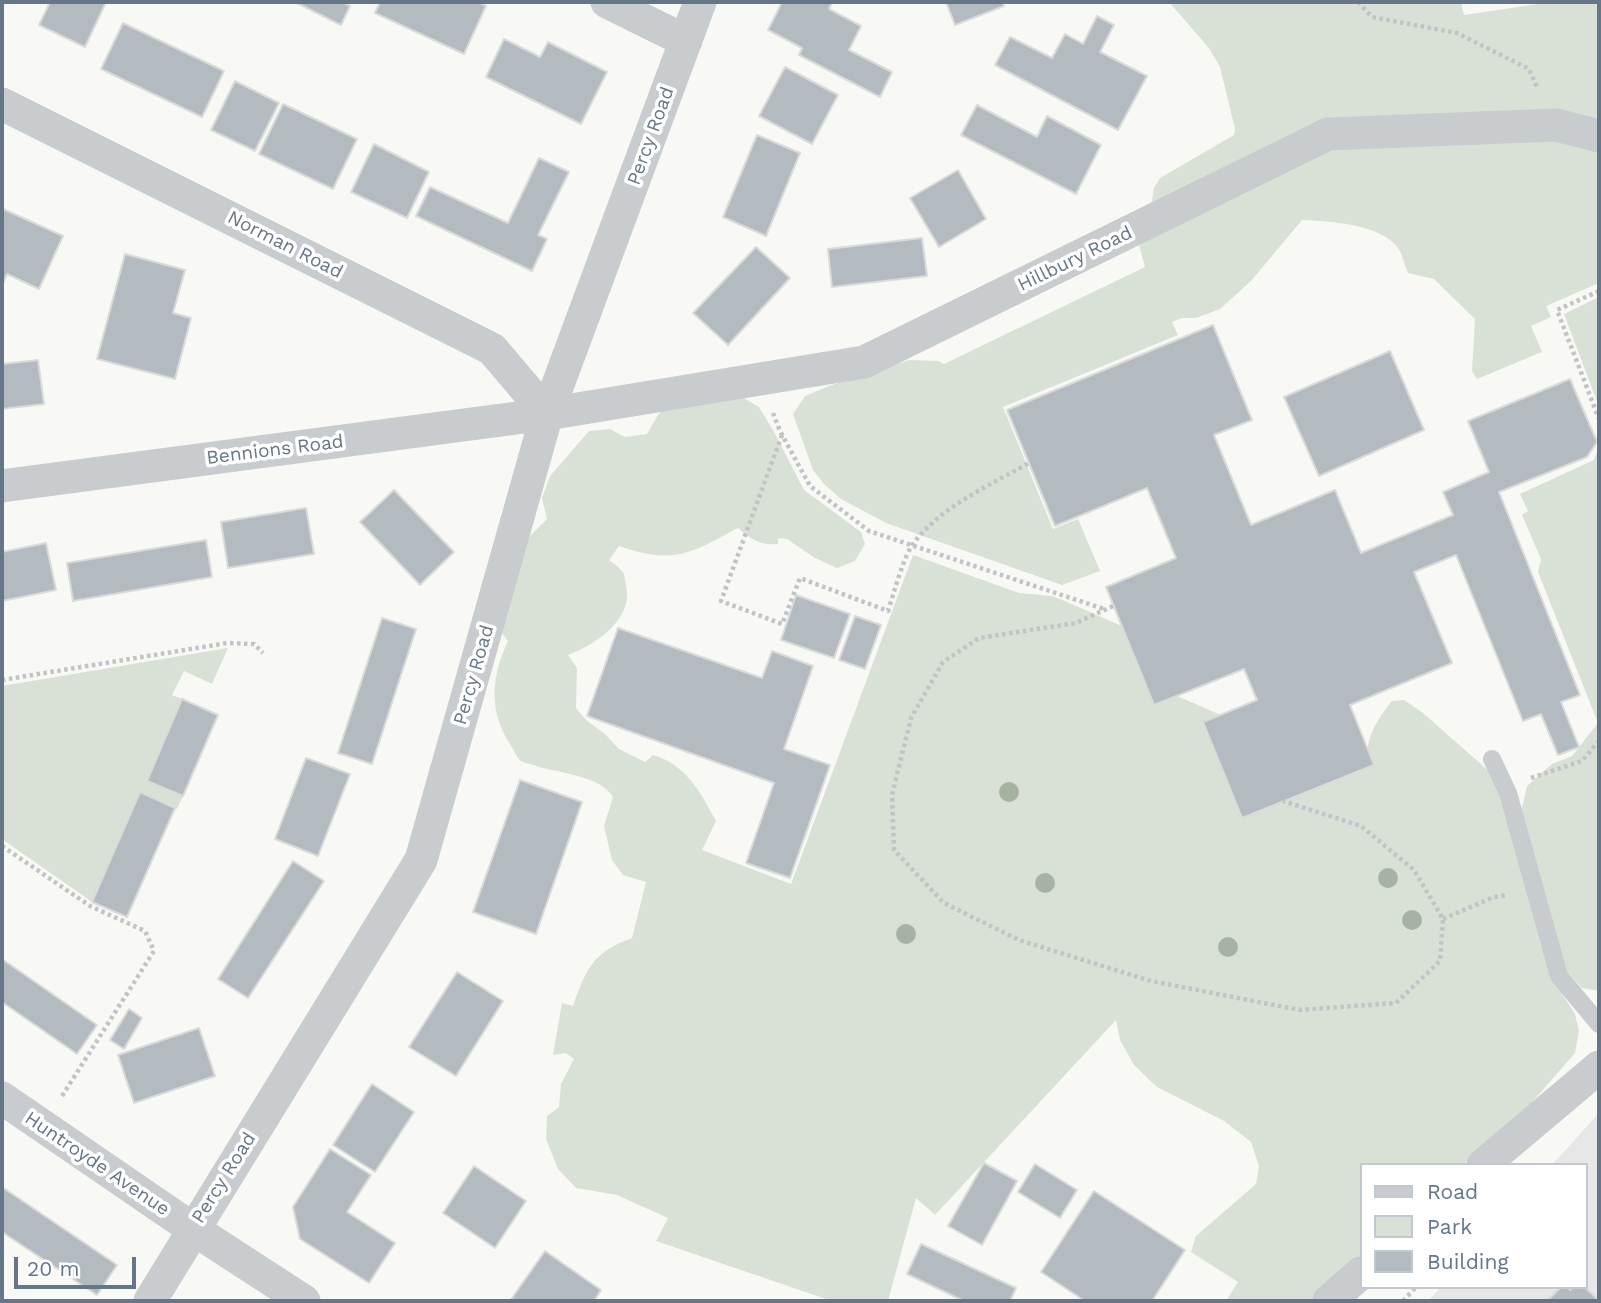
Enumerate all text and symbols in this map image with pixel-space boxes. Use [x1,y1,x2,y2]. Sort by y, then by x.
street label: Percy Road [623,84,679,188]
street label: Norman Road [224,206,346,284]
street label: Hillbury Road [1014,221,1136,297]
street label: Bennions Road [205,430,345,470]
street label: Percy Road [449,622,499,728]
street label: Huntroyde Avenue [20,1107,174,1221]
street label: Percy Road [187,1128,261,1228]
legend [1360,1163,1587,1289]
text: Road [1427,1179,1478,1204]
text: Park [1427,1214,1472,1239]
scale bar [18,1244,140,1288]
text: Building [1427,1249,1509,1274]
text: 20 m [27,1256,79,1281]

